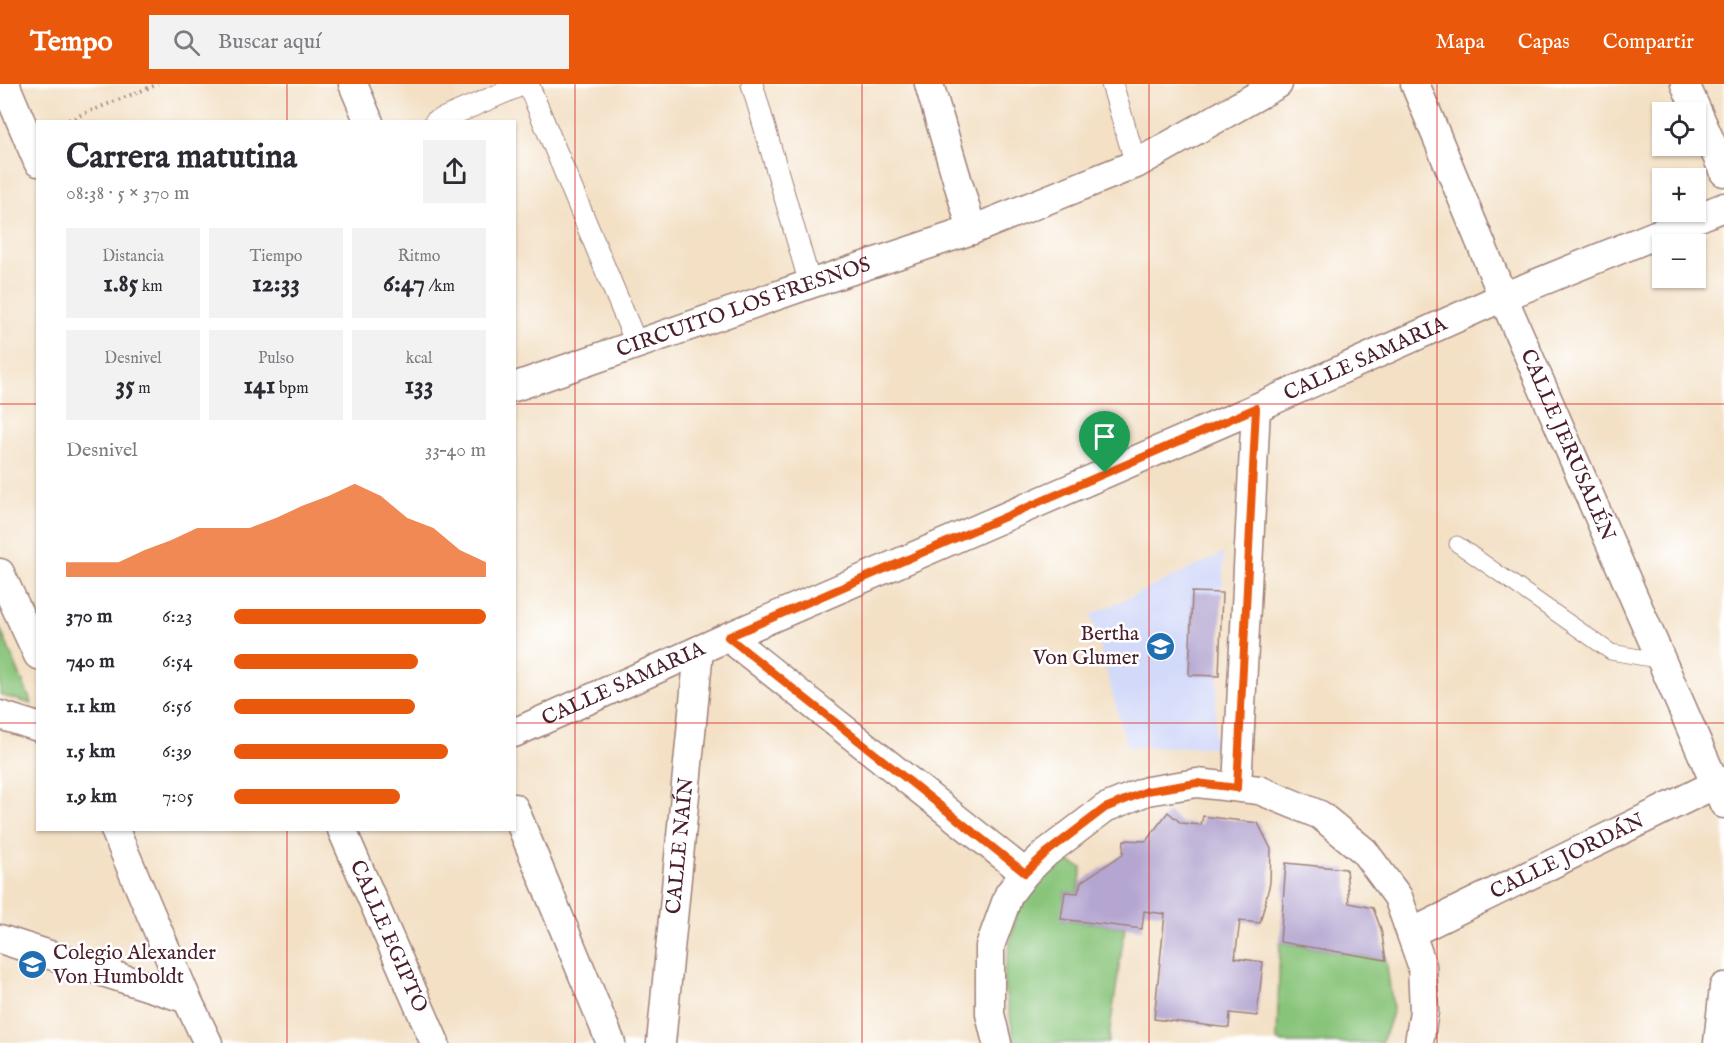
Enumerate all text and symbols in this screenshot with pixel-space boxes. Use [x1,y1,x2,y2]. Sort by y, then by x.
search box [149,15,569,69]
text: Tempo [30,25,113,60]
icon: search [170,26,203,59]
text: Buscar aquí [218,28,321,56]
text: Mapa [1436,29,1485,56]
text: Capas [1518,29,1570,56]
text: Compartir [1603,29,1694,56]
map controls [1652,102,1706,288]
button: locate [1652,102,1706,156]
text: Carrera matutina [66,137,297,179]
button: share [423,140,486,203]
button: + [1652,168,1706,222]
text: 08:38 · 5 × 370 m [66,181,189,206]
button: − [1652,234,1706,288]
text: Distancia [102,247,164,267]
text: Tiempo [250,247,302,267]
text: Ritmo [398,247,440,267]
street label: CIRCUITO LOS FRESNOS [613,251,874,364]
text: 1.85 [103,267,138,300]
text: 12:33 [252,267,300,300]
text: 6:47 [383,267,425,300]
text: km [138,277,163,297]
text: /km [425,277,455,297]
street label: CALLE SAMARIA [1279,310,1452,407]
street label: CALLE JERUSALÉN [1514,345,1621,545]
text: Desnivel [104,349,162,369]
text: Pulso [258,349,294,369]
text: kcal [406,349,432,369]
text: 35 [116,369,135,402]
text: 141 [243,369,276,402]
text: 133 [404,369,434,402]
text: m [135,379,151,399]
text: bpm [276,379,309,399]
pin [1079,411,1130,473]
icon: arrive [1088,420,1121,453]
text: Desnivel [66,438,138,463]
text: 33–40 m [425,438,486,463]
text: 370 m [66,604,112,629]
text: 6:23 [162,604,193,629]
place label: Bertha Von Glumer [1032,621,1140,672]
school or university icon: Bertha Von Glumer [1144,630,1176,662]
street label: CALLE SAMARIA [538,635,710,732]
text: 740 m [66,649,115,674]
text: 6:54 [162,649,193,674]
text: 1.1 km [66,694,116,719]
text: 6:56 [162,694,191,719]
text: 1.5 km [66,739,116,764]
text: 6:39 [162,739,192,764]
street label: CALLE NAÍN [660,776,700,916]
text: 1.9 km [66,784,117,809]
text: 7:05 [162,784,194,809]
street label: CALLE JORDÁN [1486,808,1649,906]
street label: CALLE EGIPTO [343,856,434,1017]
place label: Colegio Alexander Von Humboldt [52,940,216,991]
school or university icon: Colegio Alexander Von Humboldt [16,949,48,981]

